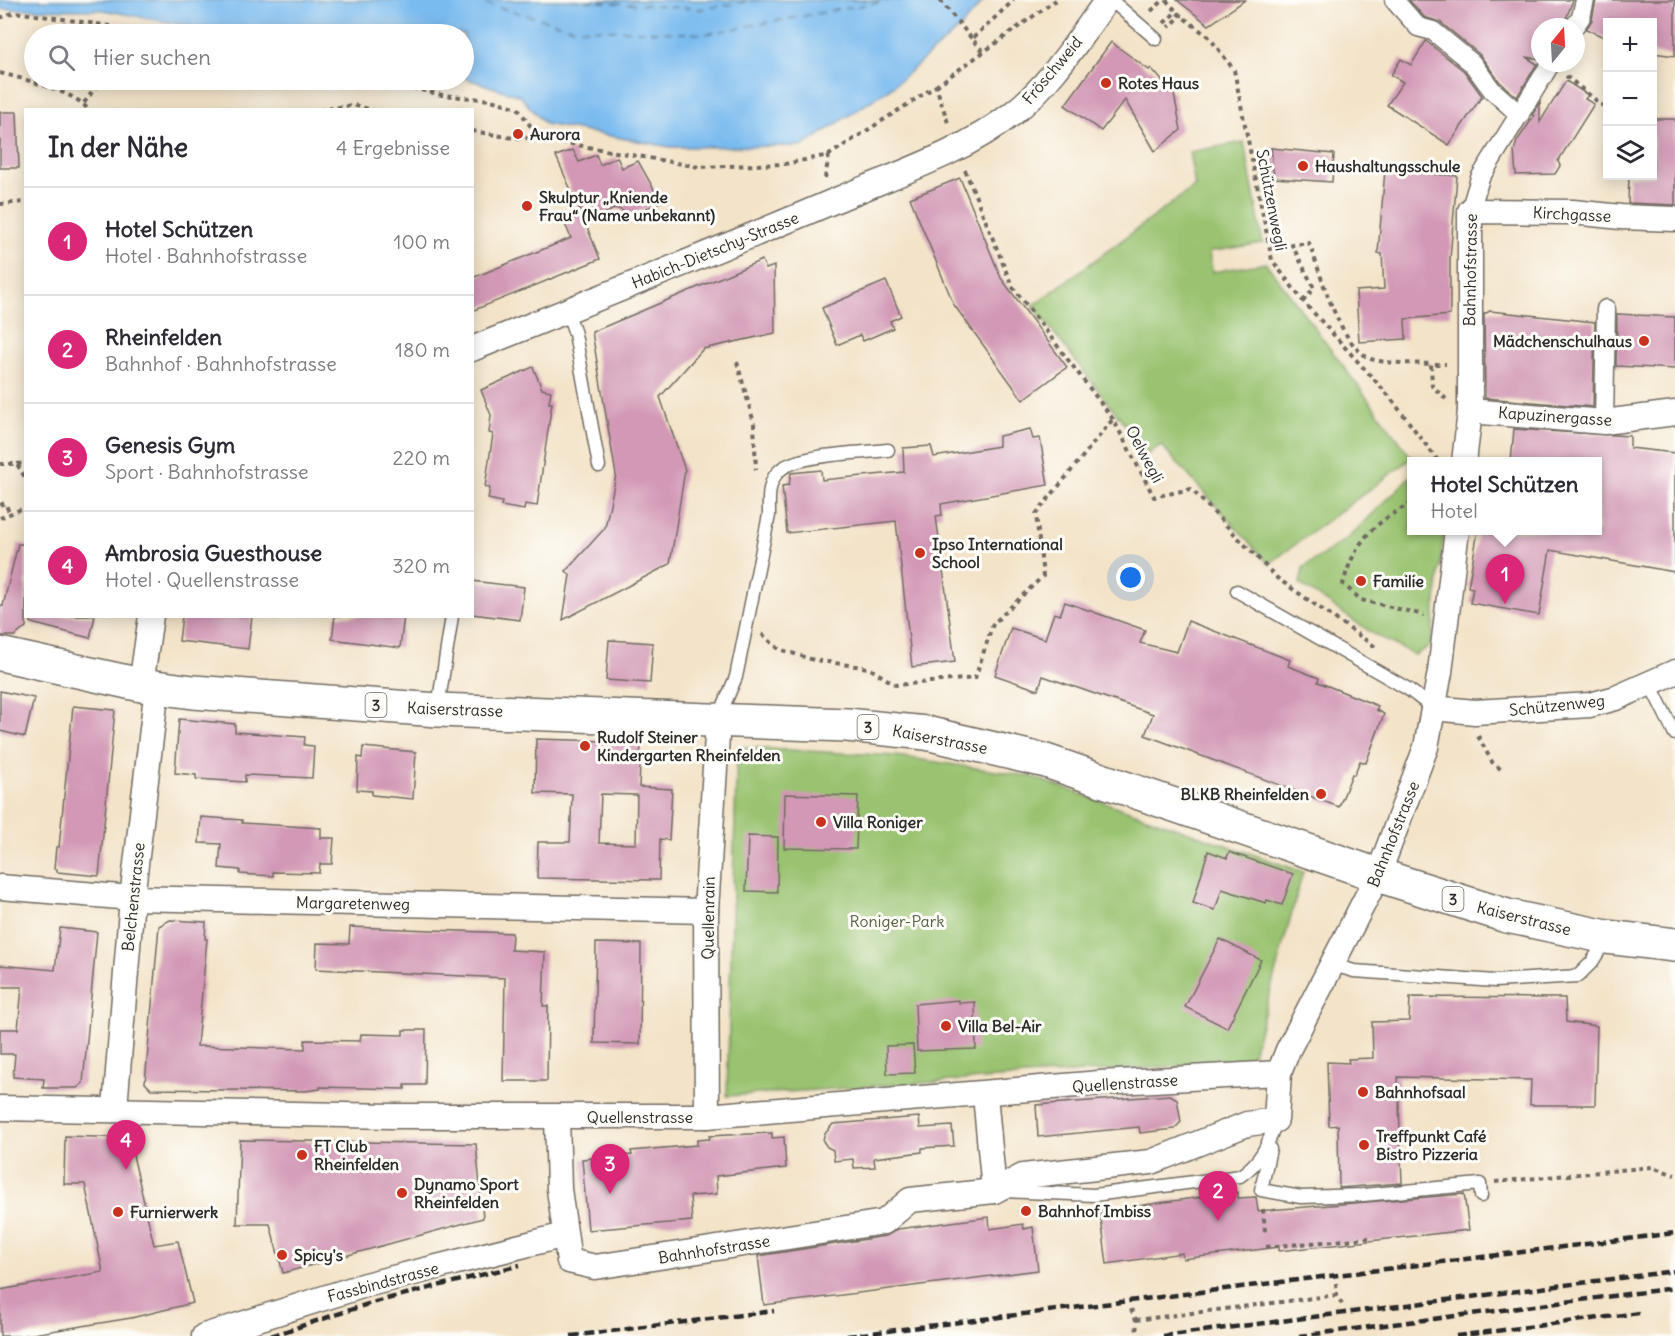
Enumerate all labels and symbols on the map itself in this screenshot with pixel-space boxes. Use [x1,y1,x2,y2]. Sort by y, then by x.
north arrow [1531,18,1585,72]
street label: Fröschweid [1018,32,1086,108]
place label: Rotes Haus [1118,73,1199,93]
marker: Rotes Haus [1099,76,1113,90]
place label: Aurora [530,124,580,144]
marker: Aurora [511,127,525,141]
street label: Schützenwegli [1252,147,1292,253]
place label: Haushaltungsschule [1315,156,1461,177]
marker: Haushaltungsschule [1296,159,1310,173]
place label: Skulptur „Kniende Frau“ (Name unbekannt) [539,187,715,226]
marker: Skulptur „Kniende Frau“ (Name unbekannt) [520,199,534,213]
street label: Kirchgasse [1532,202,1612,226]
street label: Habich-Dietschy-Strasse [628,207,802,293]
street label: Bahnhofstrasse [1459,213,1481,327]
place label: Mädchenschulhaus [1493,331,1632,351]
marker: Mädchenschulhaus [1637,334,1651,348]
street label: Kapuzinergasse [1497,402,1613,430]
street label: Oelwegli [1122,422,1168,486]
place label: Ipso International School [932,534,1063,572]
marker: Ipso International School [913,546,927,560]
pin: 1 [1486,554,1524,604]
your location [1116,563,1145,592]
place label: Familie [1373,571,1424,591]
marker: Familie [1354,574,1368,588]
street label: Schützenweg [1508,690,1606,720]
road number: 3 [366,693,386,717]
street label: Kaiserstrasse [407,697,503,721]
road number: 3 [858,715,878,739]
street label: Kaiserstrasse [891,720,989,758]
place label: Rudolf Steiner Kindergarten Rheinfelden [597,727,781,766]
marker: Rudolf Steiner Kindergarten Rheinfelden [578,739,592,753]
street label: Bahnhofstrasse [1363,778,1423,890]
place label: BLKB Rheinfelden [1181,784,1309,804]
marker: BLKB Rheinfelden [1314,787,1328,801]
place label: Villa Roniger [833,812,923,833]
marker: Villa Roniger [814,815,828,829]
street label: Belchenstrasse [117,842,149,952]
street label: Quellenrain [697,876,719,960]
road number: 3 [1442,887,1464,911]
street label: Margaretenweg [296,892,410,914]
street label: Kaiserstrasse [1475,897,1573,939]
park label: Roniger-Park [850,911,944,931]
place label: Villa Bel-Air [958,1016,1042,1036]
marker: Villa Bel-Air [939,1019,953,1033]
street label: Quellenstrasse [1071,1069,1179,1097]
place label: Bahnhofsaal [1375,1082,1466,1102]
marker: Bahnhofsaal [1356,1085,1370,1099]
street label: Quellenstrasse [587,1107,693,1127]
pin: 4 [106,1120,146,1170]
place label: Treffpunkt Café Bistro Pizzeria [1376,1126,1487,1164]
place label: FT Club Rheinfelden [314,1136,399,1174]
marker: Treffpunkt Café Bistro Pizzeria [1357,1138,1371,1152]
pin: 3 [590,1144,630,1194]
marker: FT Club Rheinfelden [295,1148,309,1162]
pin: 2 [1198,1172,1238,1221]
place label: Dynamo Sport Rheinfelden [414,1174,519,1212]
marker: Dynamo Sport Rheinfelden [395,1186,409,1200]
place label: Bahnhof Imbiss [1038,1201,1151,1221]
place label: Furnierwerk [130,1202,218,1222]
marker: Bahnhof Imbiss [1019,1204,1033,1218]
marker: Furnierwerk [111,1205,125,1219]
street label: Bahnhofstrasse [657,1230,771,1268]
place label: Spicy's [294,1245,343,1266]
marker: Spicy's [275,1248,289,1262]
street label: Fassbindstrasse [325,1258,441,1306]

